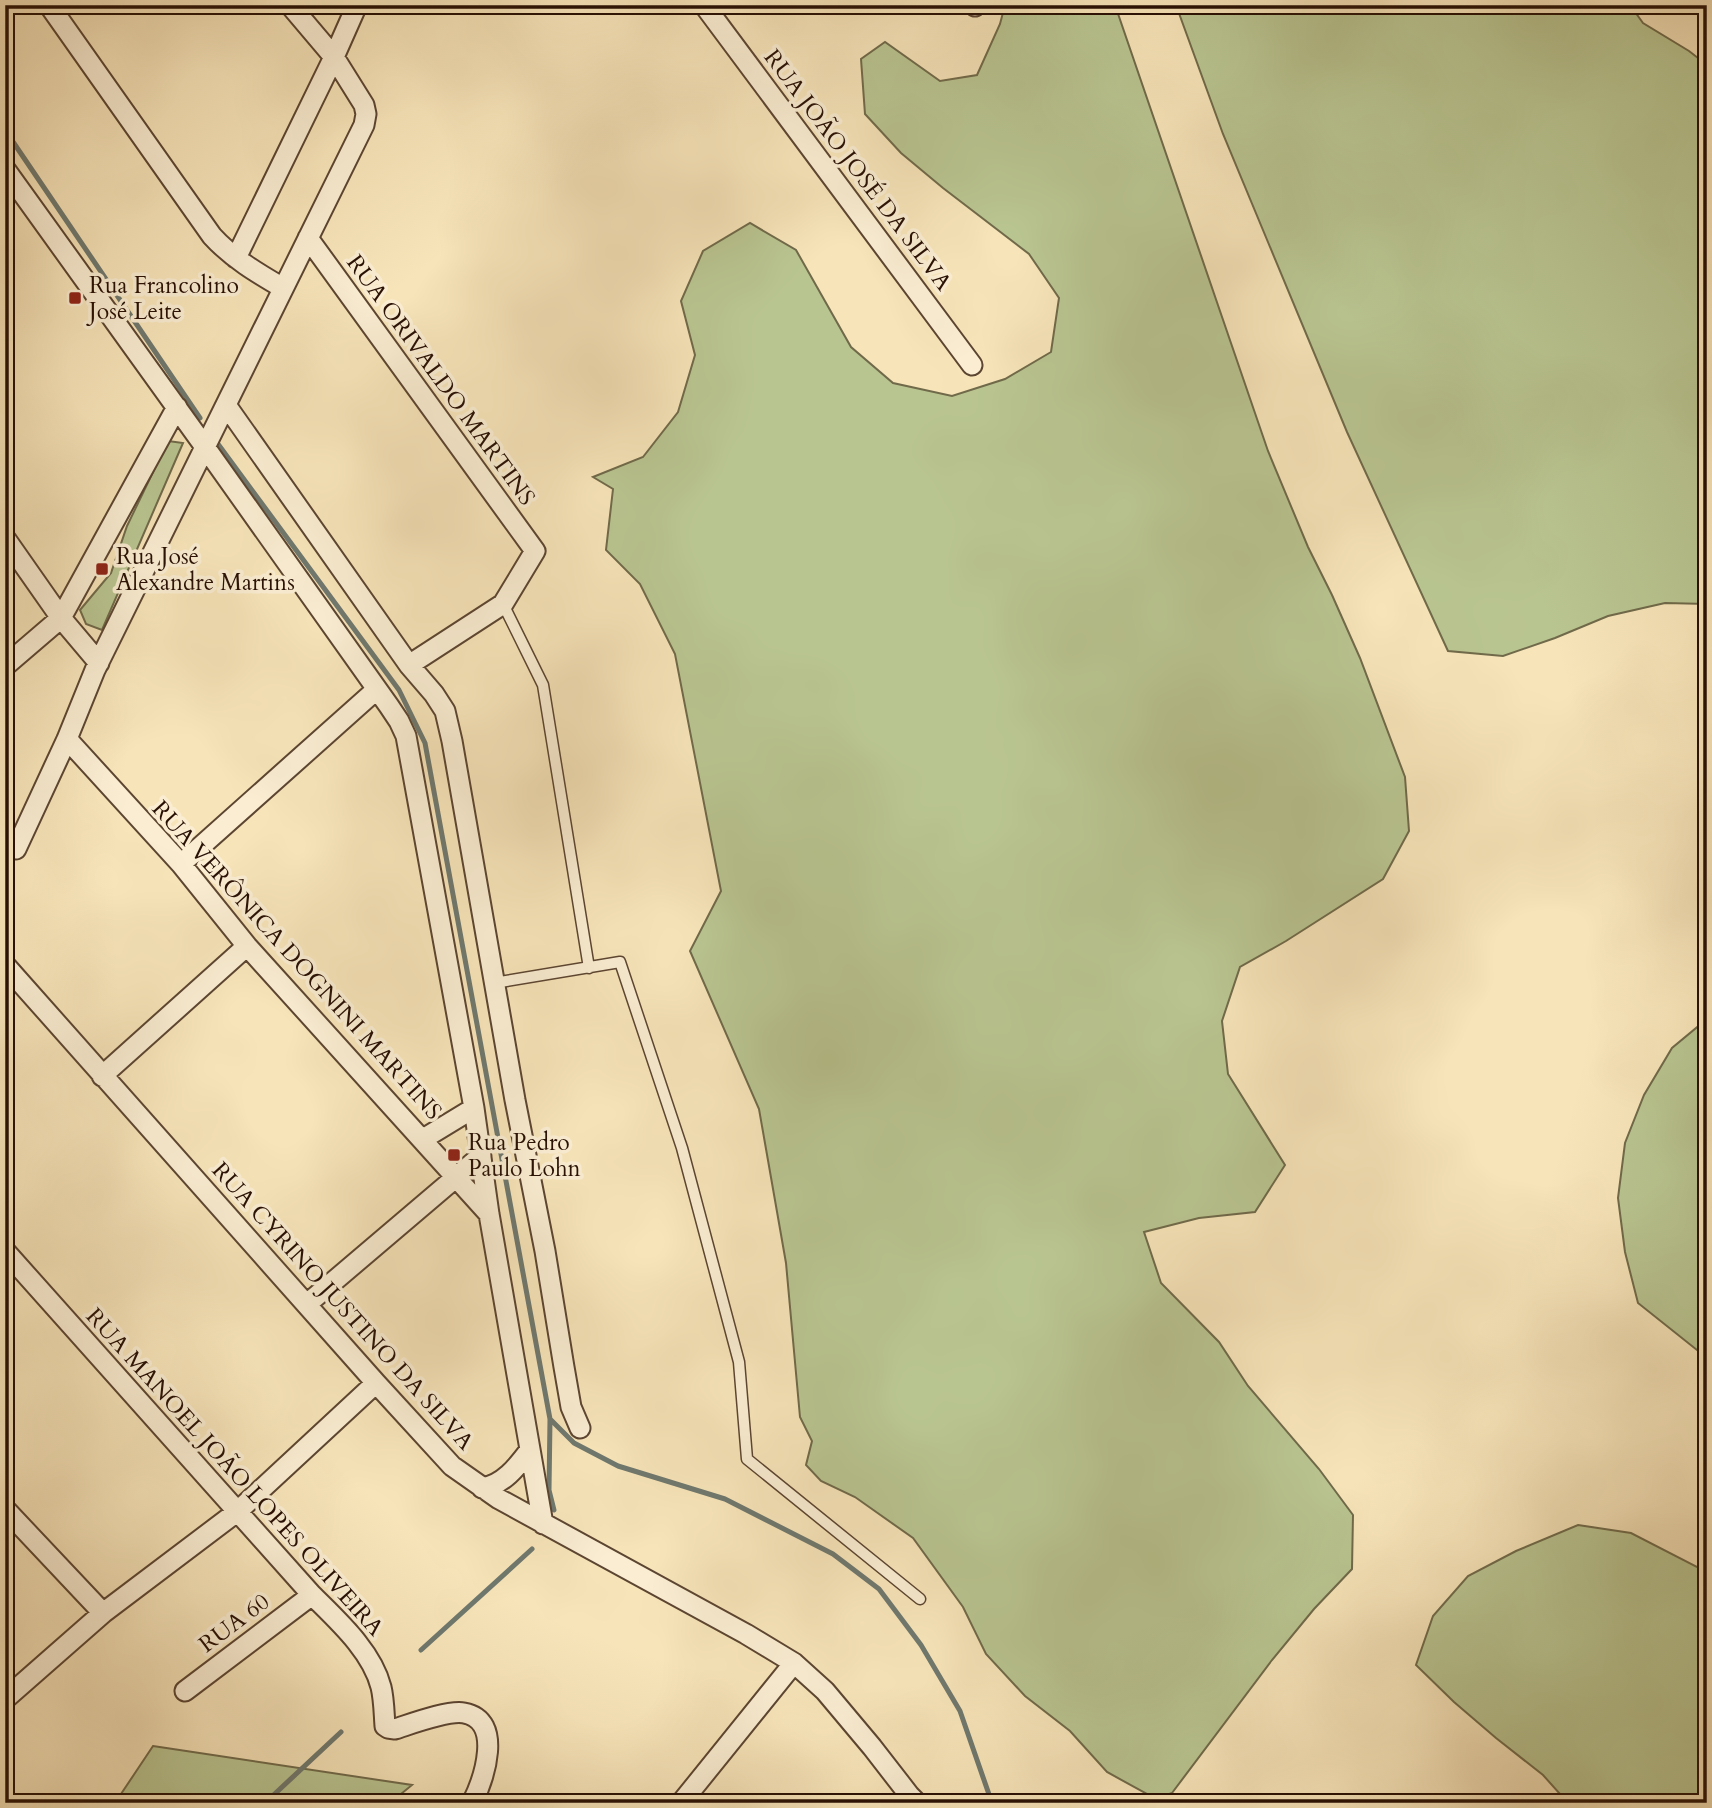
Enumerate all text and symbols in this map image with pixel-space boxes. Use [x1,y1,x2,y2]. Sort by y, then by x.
street label: RUA JOÃO JOSÉ DA SILVA [757,42,960,297]
street label: RUA ORIVALDO MARTINS [340,248,542,512]
place label: Rua Francolino José Leite [86,270,239,327]
marker: Rua Francolino José Leite [67,290,83,306]
place label: Rua José Alexandre Martins [116,541,295,598]
marker: Rua José Alexandre Martins [94,561,110,577]
street label: RUA VERÔNICA DOGNINI MARTINS [145,793,450,1126]
place label: Rua Pedro Paulo Lohn [468,1127,581,1184]
marker: Rua Pedro Paulo Lohn [446,1147,462,1163]
street label: RUA CYRINO JUSTINO DA SILVA [205,1155,481,1457]
street label: RUA MANOEL JOÃO LOPES OLIVEIRA [79,1301,392,1643]
street label: RUA 60 [192,1586,276,1660]

